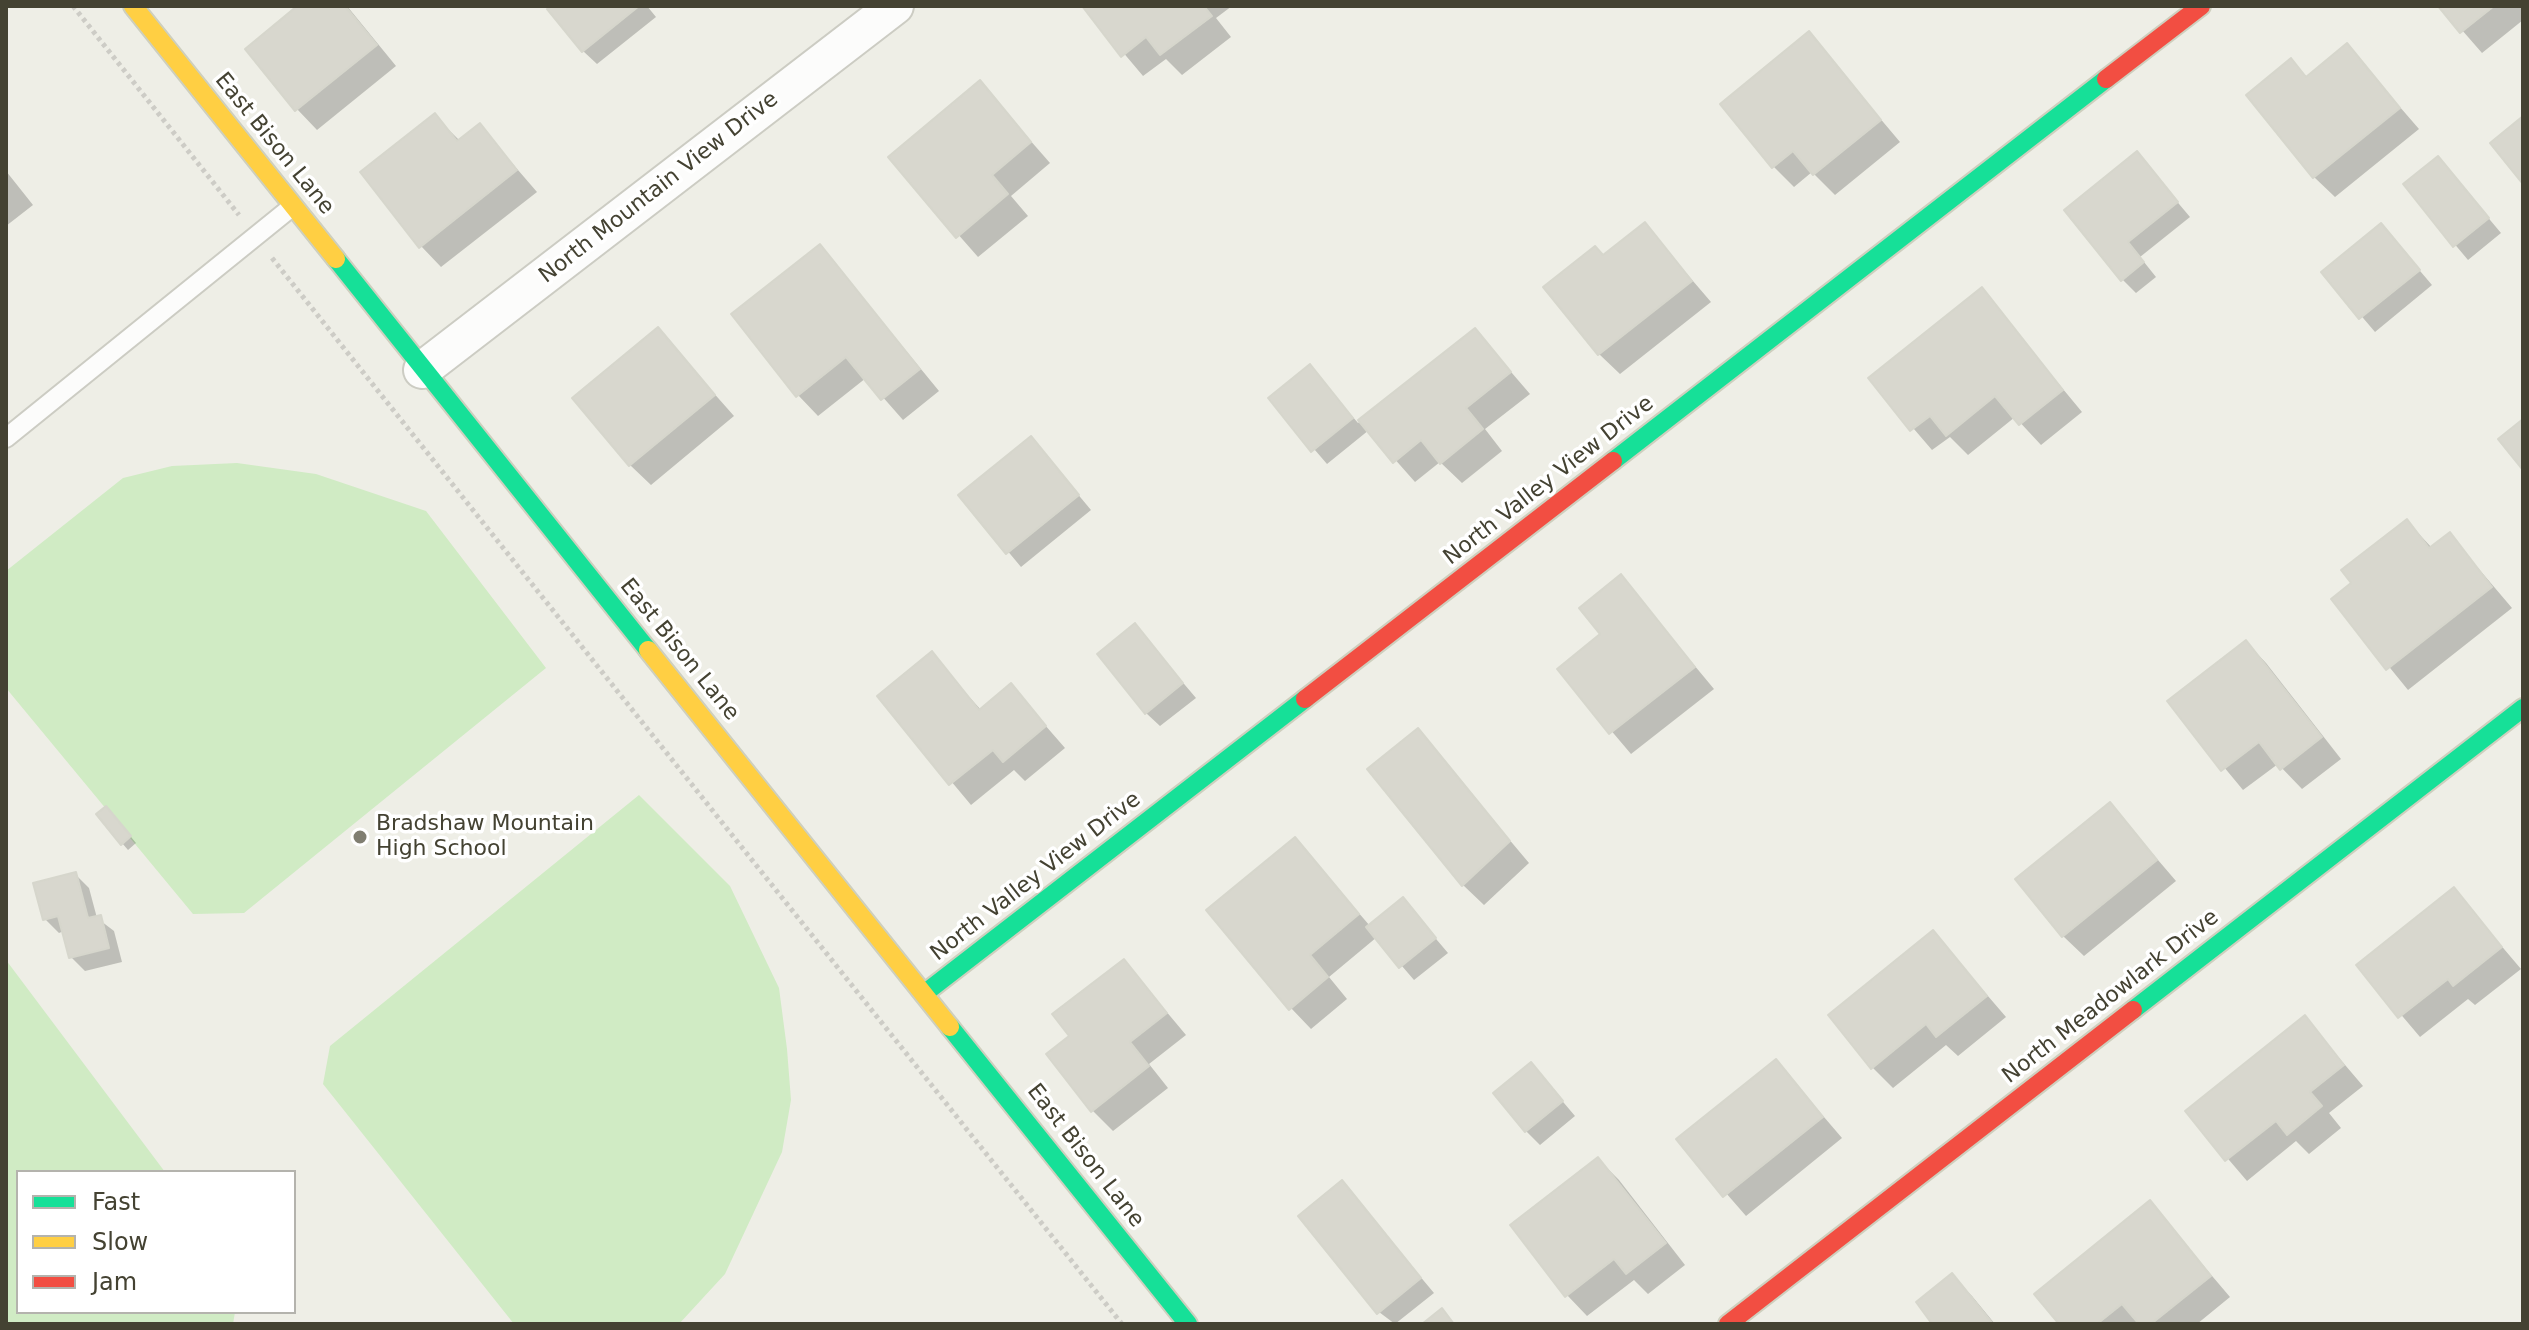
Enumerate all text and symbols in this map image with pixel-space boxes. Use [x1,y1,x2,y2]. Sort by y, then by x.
street label: East Bison Lane [209,68,339,220]
street label: North Mountain View Drive [534,87,784,289]
street label: North Valley View Drive [1439,391,1659,571]
street label: East Bison Lane [614,574,744,726]
street label: North Valley View Drive [926,787,1146,967]
place label: Bradshaw Mountain High School [376,811,594,862]
marker: Bradshaw Mountain High School [351,828,369,846]
street label: North Meadowlark Drive [1998,904,2224,1090]
street label: East Bison Lane [1021,1079,1149,1233]
legend [16,1170,296,1314]
text: Fast [92,1188,140,1216]
text: Slow [92,1228,148,1256]
text: Jam [92,1268,137,1296]

